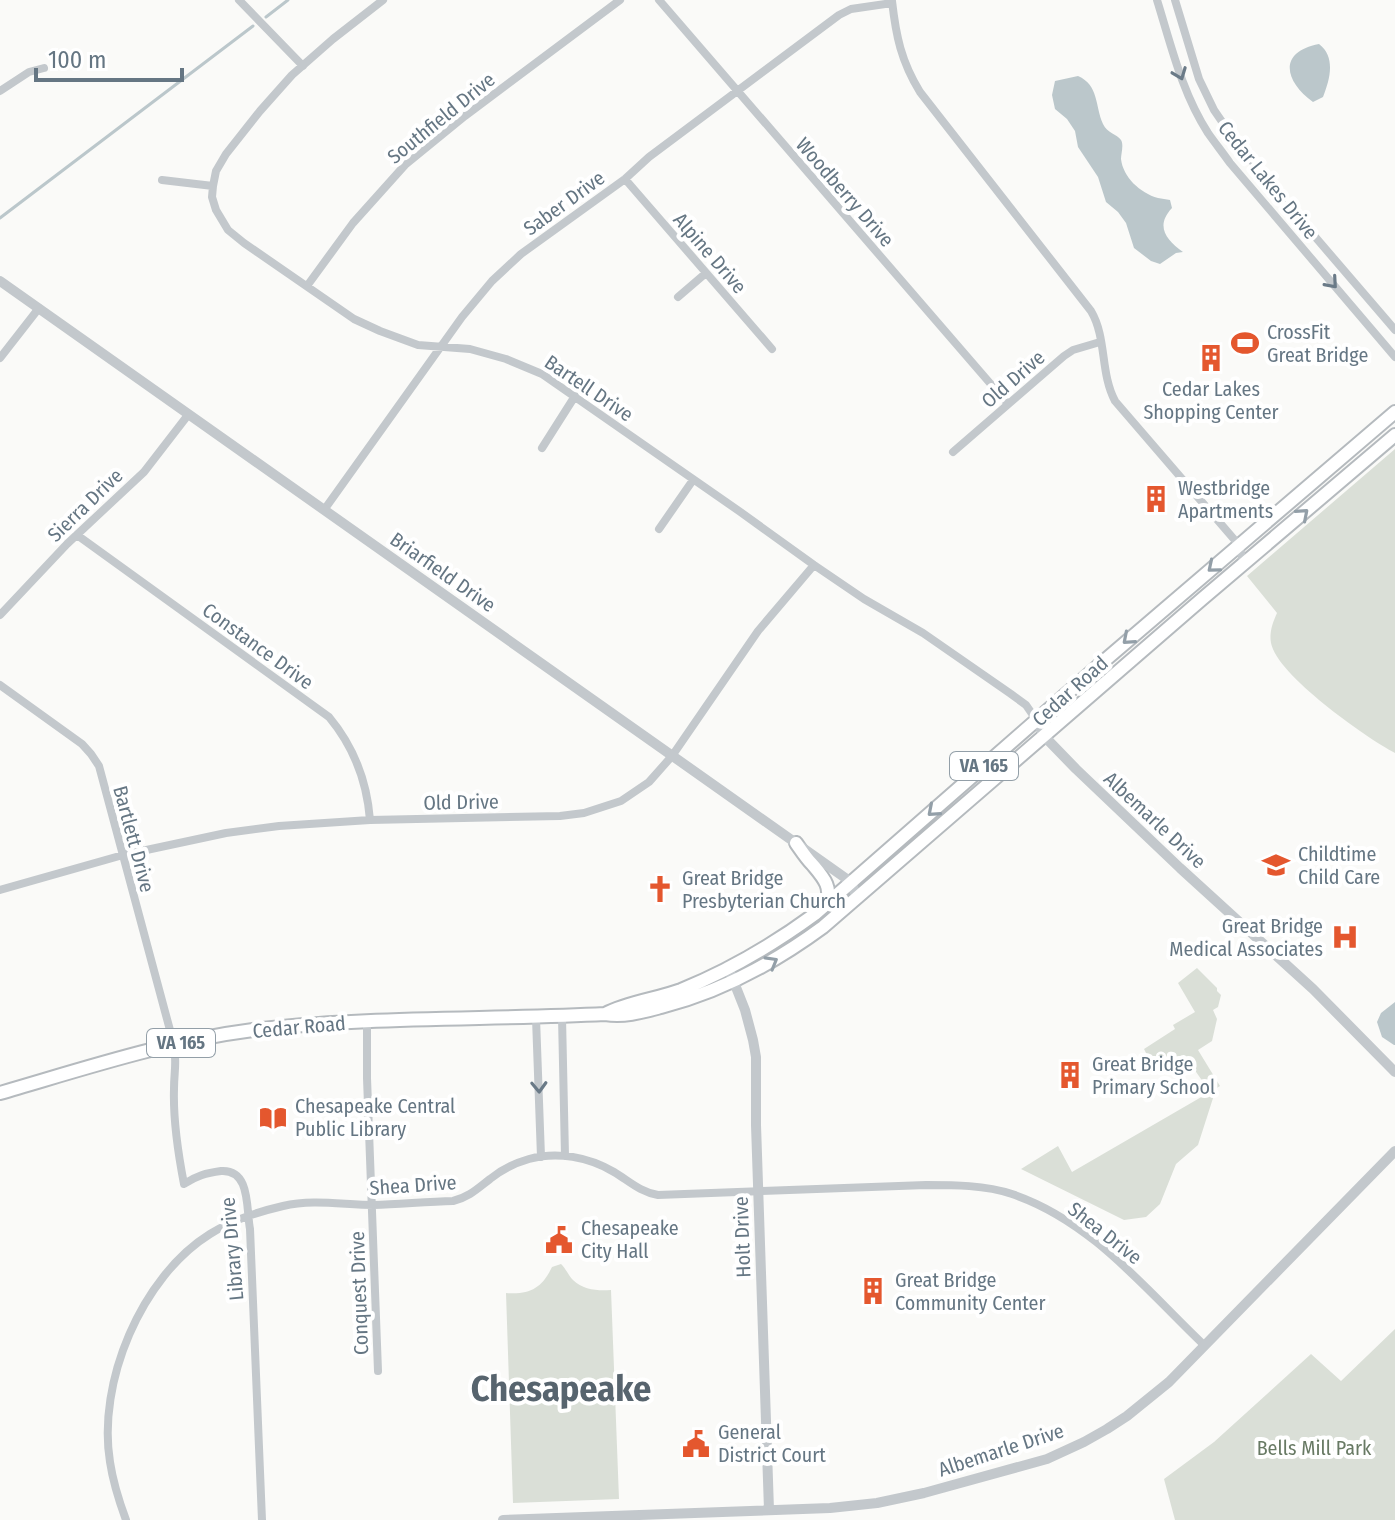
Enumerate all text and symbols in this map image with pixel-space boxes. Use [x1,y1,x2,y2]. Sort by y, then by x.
scale bar [36,32,182,82]
text: 100 m [48,46,106,74]
one-way arrow [1170,66,1187,80]
street label: Southfield Drive [382,67,500,169]
street label: Cedar Lakes Drive [1213,116,1323,244]
street label: Woodberry Drive [791,132,899,252]
street label: Saber Drive [519,166,609,240]
street label: Alpine Drive [668,208,752,298]
one-way arrow [1322,274,1337,289]
place label: CrossFit Great Bridge [1267,320,1368,367]
sports icon: CrossFit Great Bridge [1230,328,1260,358]
building icon: Cedar Lakes Shopping Center [1196,343,1226,373]
street label: Old Drive [977,345,1049,413]
street label: Bartell Drive [540,350,638,426]
place label: Cedar Lakes Shopping Center [1143,377,1279,424]
street label: Sierra Drive [42,463,128,547]
place label: Westbridge Apartments [1178,476,1273,523]
building icon: Westbridge Apartments [1141,484,1171,514]
one-way arrow [1294,509,1308,524]
street label: Briarfield Drive [386,527,500,617]
one-way arrow [1208,557,1223,572]
street label: Constance Drive [198,598,318,694]
one-way arrow [1123,630,1138,644]
street label: Cedar Road [1027,651,1113,731]
road number: VA 165 [950,752,1018,780]
street label: Albemarle Drive [1099,767,1211,873]
street label: Bartlett Drive [108,783,160,895]
street label: Old Drive [423,789,499,815]
one-way arrow [927,801,942,816]
place label: Childtime Child Care [1298,842,1380,889]
school or university icon: Childtime Child Care [1261,850,1291,880]
place label: Great Bridge Presbyterian Church [682,866,846,913]
church icon: Great Bridge Presbyterian Church [645,874,675,904]
place label: Great Bridge Medical Associates [1169,914,1323,961]
hospital icon: Great Bridge Medical Associates [1330,922,1360,952]
one-way arrow [764,956,778,971]
street label: Cedar Road [251,1011,347,1043]
road number: VA 165 [147,1029,215,1057]
place label: Great Bridge Primary School [1092,1052,1215,1099]
building icon: Great Bridge Primary School [1055,1060,1085,1090]
one-way arrow [530,1081,547,1094]
place label: Chesapeake Central Public Library [295,1094,455,1141]
library icon: Chesapeake Central Public Library [258,1103,288,1133]
street label: Shea Drive [369,1170,457,1200]
street label: Library Drive [216,1196,248,1302]
street label: Holt Drive [729,1196,755,1278]
street label: Shea Drive [1063,1197,1147,1269]
place label: Chesapeake City Hall [581,1216,679,1263]
public building icon: Chesapeake City Hall [544,1225,574,1255]
street label: Conquest Drive [345,1231,373,1355]
place label: Great Bridge Community Center [895,1268,1045,1315]
building icon: Great Bridge Community Center [858,1276,888,1306]
district label: Chesapeake [471,1367,651,1411]
street label: Albemarle Drive [935,1418,1067,1482]
place label: General District Court [718,1420,826,1467]
public building icon: General District Court [681,1429,711,1459]
park label: Bells Mill Park [1257,1436,1372,1460]

